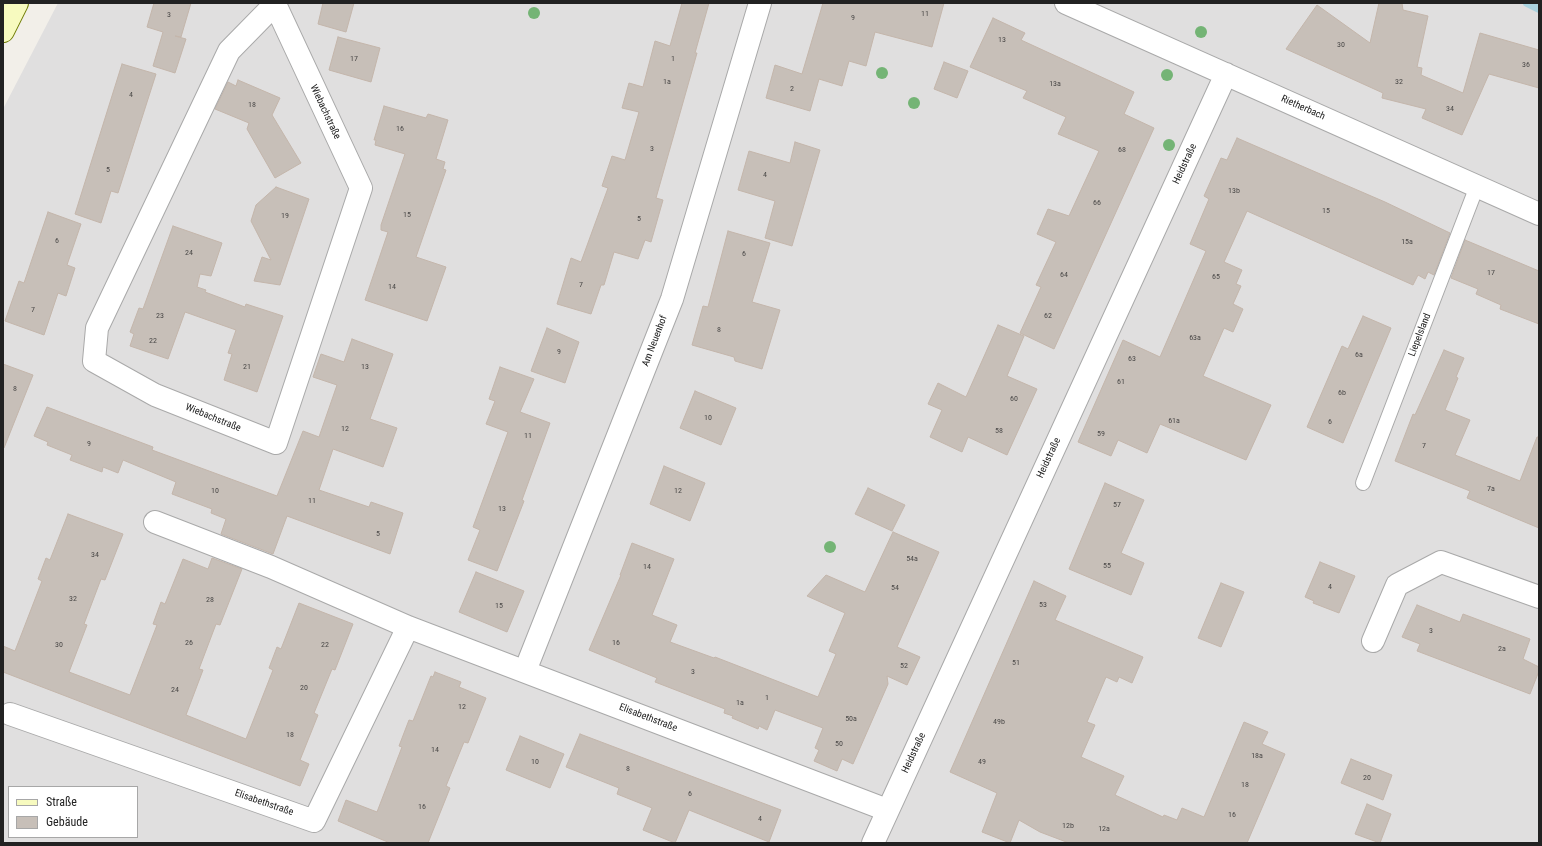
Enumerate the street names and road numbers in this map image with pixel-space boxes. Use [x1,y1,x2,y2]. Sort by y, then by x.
street label: Wiebachstraße [307,83,343,141]
street label: Rietherbach [1279,93,1327,123]
street label: Heidstraße [1170,142,1200,186]
street label: Liepelsland [1406,312,1434,358]
street label: Am Neuenhof [640,314,670,368]
street label: Wiebachstraße [183,401,243,435]
street label: Heidstraße [1034,436,1064,480]
street label: Elisabethstraße [617,701,679,735]
street label: Heidstraße [899,731,929,775]
street label: Elisabethstraße [233,787,295,819]

